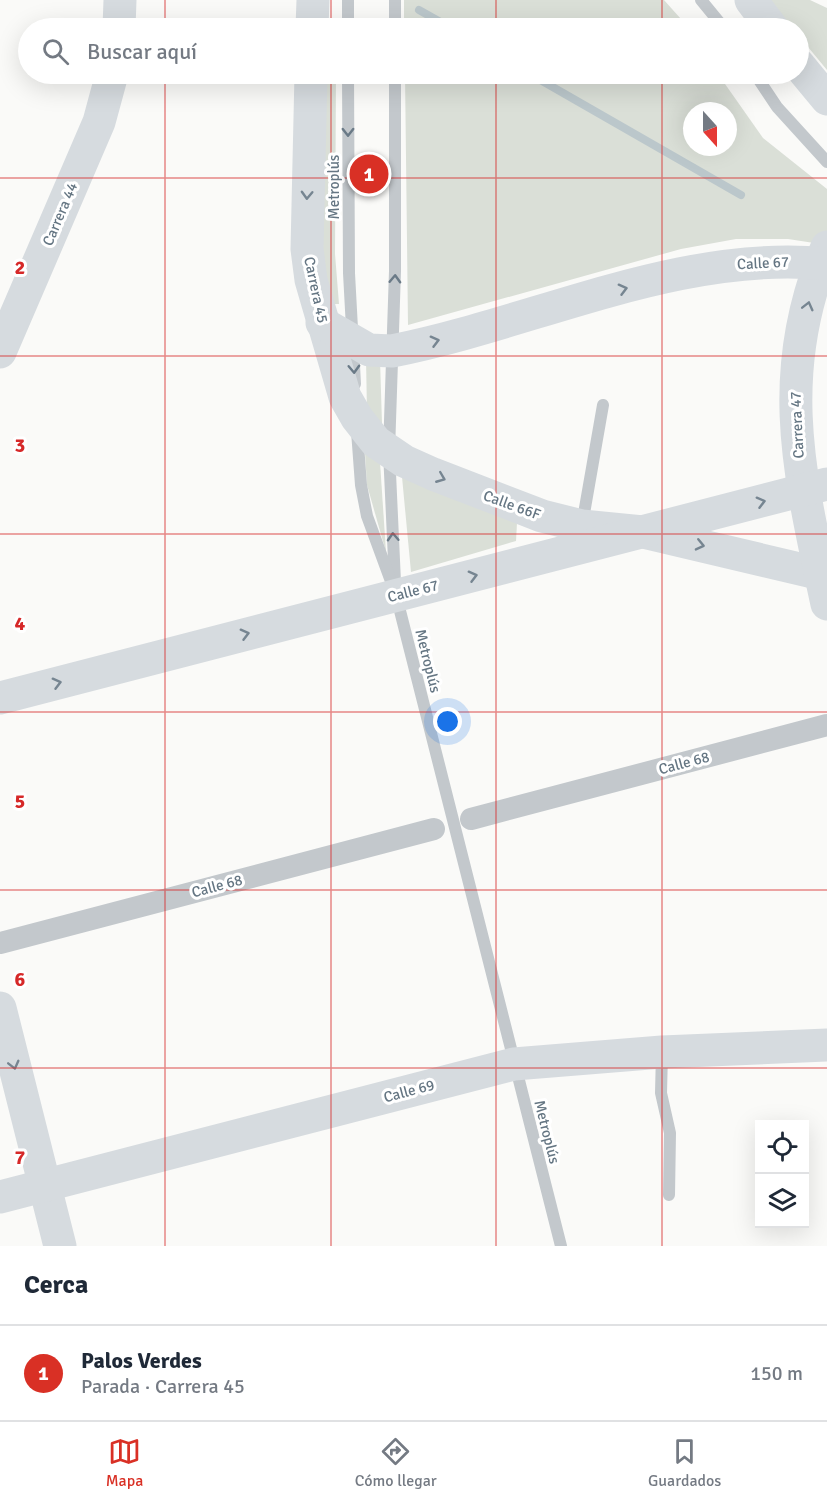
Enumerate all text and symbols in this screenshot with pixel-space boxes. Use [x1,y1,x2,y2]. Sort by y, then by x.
search box [18,18,809,84]
icon: search [39,35,72,68]
text: Buscar aquí [87,38,197,65]
north arrow [683,102,737,156]
one-way arrow [342,127,354,136]
pin: 1 [350,152,388,196]
street label: Metroplús [325,154,343,219]
street label: Carrera 44 [39,179,81,249]
one-way arrow [301,190,314,199]
street label: Calle 67 [737,253,789,273]
text: 2 [15,255,25,280]
street label: Carrera 45 [300,255,332,325]
one-way arrow [388,274,401,283]
one-way arrow [618,284,628,297]
one-way arrow [800,301,813,311]
one-way arrow [429,335,439,348]
one-way arrow [348,364,361,373]
street label: Carrera 47 [786,391,808,459]
text: 3 [15,433,25,458]
one-way arrow [435,470,446,483]
street label: Calle 66F [481,486,543,524]
one-way arrow [755,496,765,509]
one-way arrow [387,532,400,541]
one-way arrow [694,538,704,551]
one-way arrow [468,570,478,583]
street label: Calle 67 [386,576,440,606]
text: 4 [15,611,26,636]
street label: Metroplús [411,627,445,695]
one-way arrow [240,629,250,642]
one-way arrow [51,678,61,691]
your location [433,707,462,736]
street label: Calle 68 [657,748,711,778]
text: 5 [15,789,25,814]
street label: Calle 68 [190,871,244,901]
text: 6 [15,967,26,992]
one-way arrow [7,1060,20,1070]
street label: Calle 69 [382,1076,436,1106]
street label: Metroplús [530,1098,564,1166]
map controls [755,1120,809,1228]
button: locate [755,1120,809,1174]
text: 7 [15,1145,26,1170]
button: layers [755,1174,809,1228]
text: Cerca [24,1269,88,1301]
text: Palos Verdes [81,1347,202,1374]
text: 1 [38,1361,49,1386]
text: 150 m [750,1361,803,1386]
text: Parada · Carrera 45 [81,1374,245,1399]
tab: Mapa [106,1435,143,1491]
tab: Cómo llegar [355,1435,437,1491]
tab: Guardados [648,1435,721,1491]

